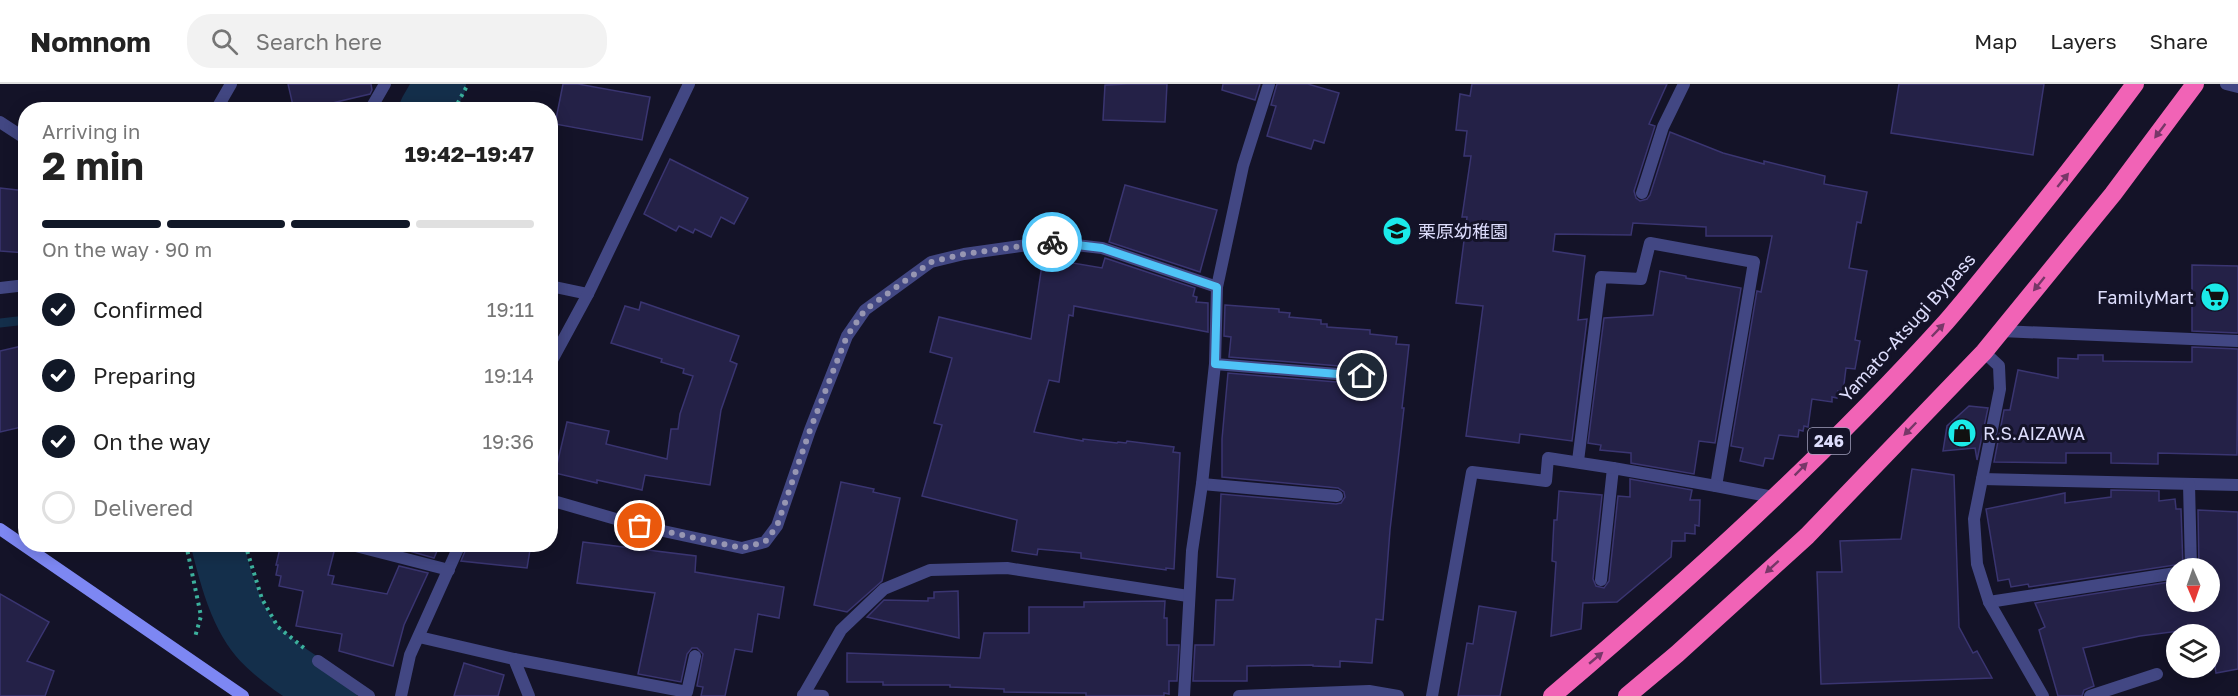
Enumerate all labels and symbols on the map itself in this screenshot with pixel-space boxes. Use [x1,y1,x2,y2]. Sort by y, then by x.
one-way arrow [2155,123,2167,138]
one-way arrow [2056,172,2069,188]
courier [1022,212,1082,272]
school or university icon: 栗原幼稚園 [1381,215,1413,247]
place label: 栗原幼稚園 [1418,220,1508,242]
street label: Yamato-Atsugi Bypass [1834,248,1980,406]
one-way arrow [2033,276,2046,292]
supermarket icon: FamilyMart [2199,281,2231,313]
place label: FamilyMart [2097,286,2194,308]
one-way arrow [1931,323,1944,338]
pin [1336,350,1387,401]
shop icon: R.S.AIZAWA [1946,417,1978,449]
one-way arrow [1903,422,1917,436]
place label: R.S.AIZAWA [1983,422,2085,444]
road number: 246 [1808,428,1850,454]
one-way arrow [1794,462,1809,476]
pin [614,500,665,551]
north arrow [2166,558,2220,612]
one-way arrow [1766,560,1780,574]
one-way arrow [1588,652,1603,665]

